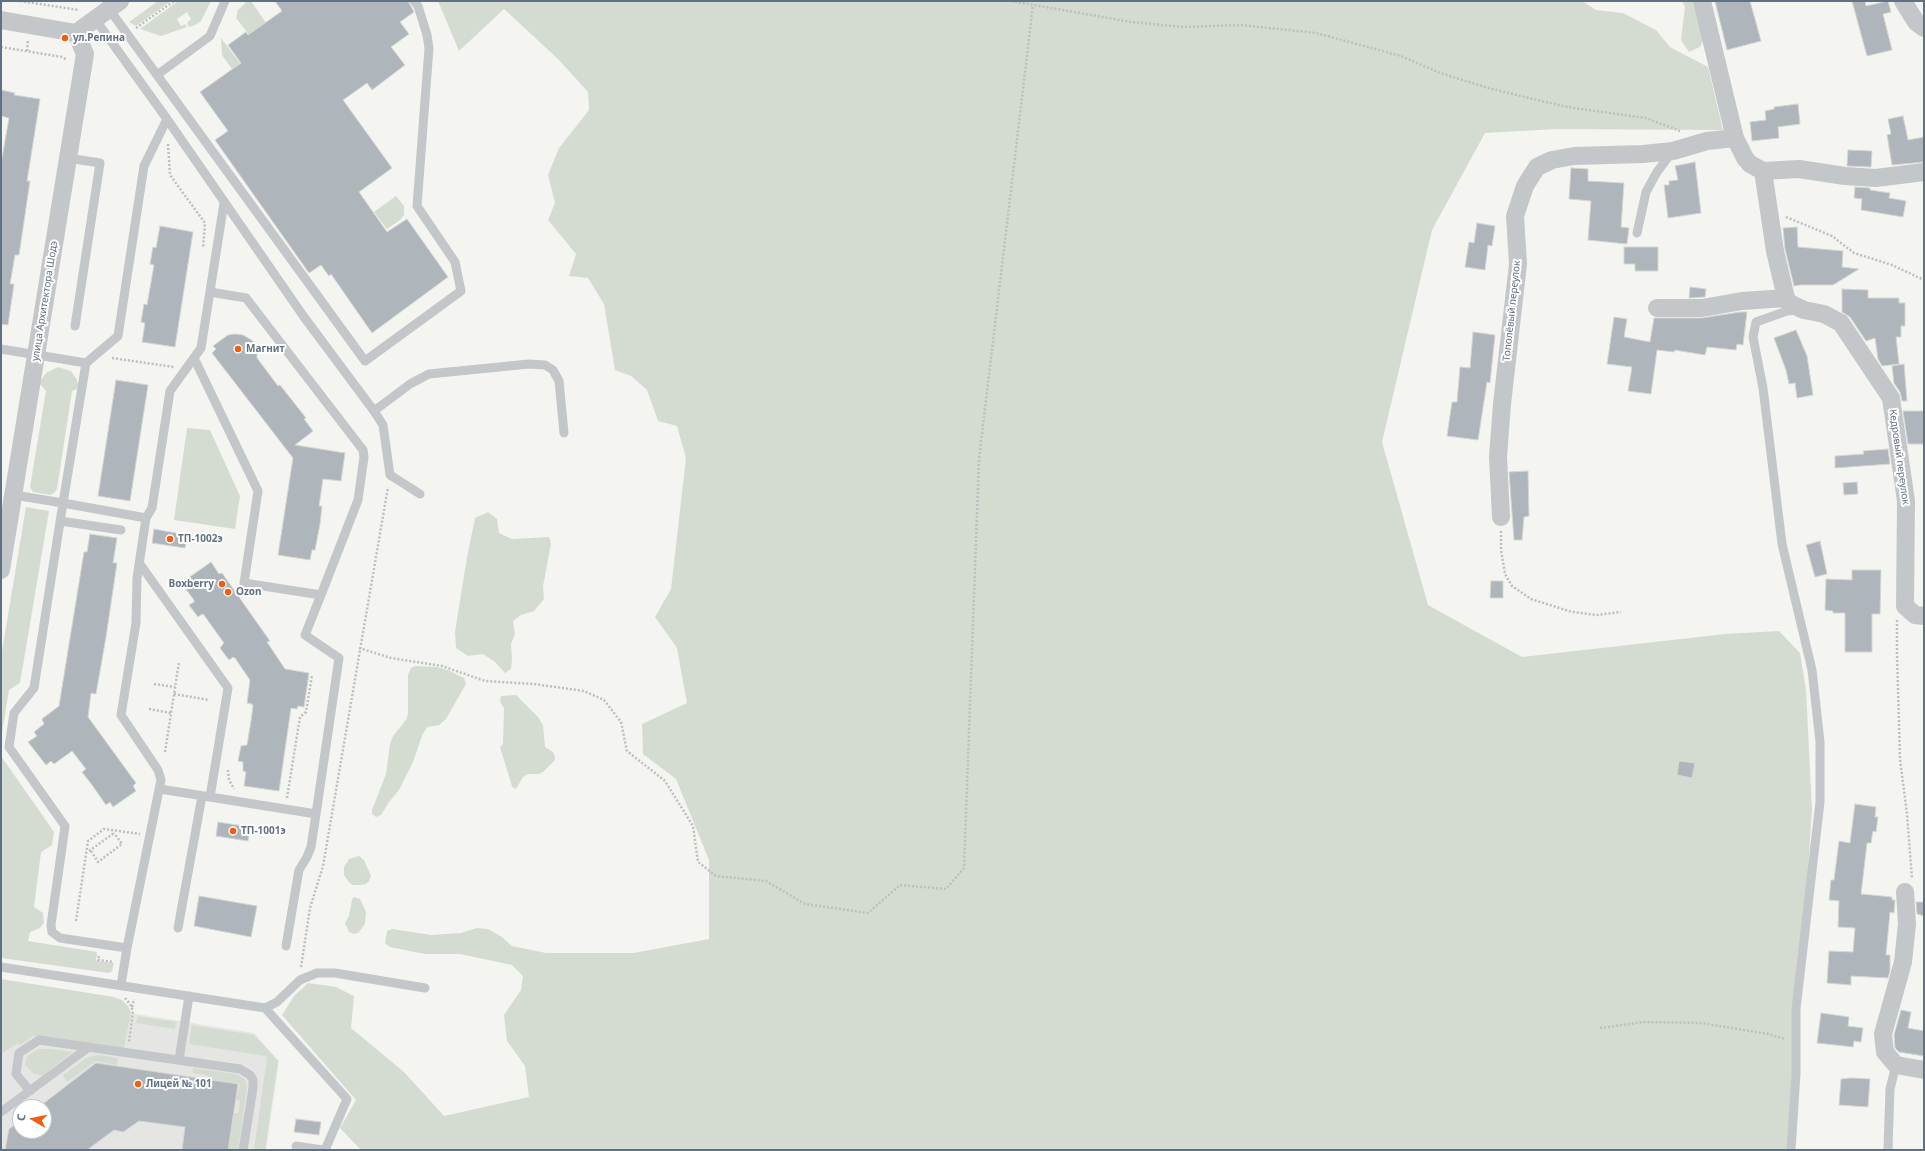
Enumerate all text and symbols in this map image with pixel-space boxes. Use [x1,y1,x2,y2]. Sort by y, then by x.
place label: ул.Репина [73,32,125,44]
marker: ул.Репина [60,33,70,43]
street label: улица Архитектора Шодэ [30,240,60,362]
street label: Тополёвый переулок [1501,260,1523,362]
place label: Магнит [246,343,284,355]
marker: Магнит [233,344,243,354]
street label: Кедровый переулок [1886,409,1912,505]
place label: ТП-1002э [178,533,223,545]
marker: ТП-1002э [165,534,175,544]
place label: Boxberry [169,578,214,590]
marker: Boxberry [217,579,227,589]
place label: Ozon [236,586,262,598]
marker: Ozon [223,587,233,597]
place label: ТП-1001э [241,825,286,837]
marker: ТП-1001э [228,826,238,836]
place label: Лицей № 101 [146,1078,212,1090]
marker: Лицей № 101 [133,1079,143,1089]
north arrow [12,1099,52,1139]
text: С [13,1113,29,1122]

